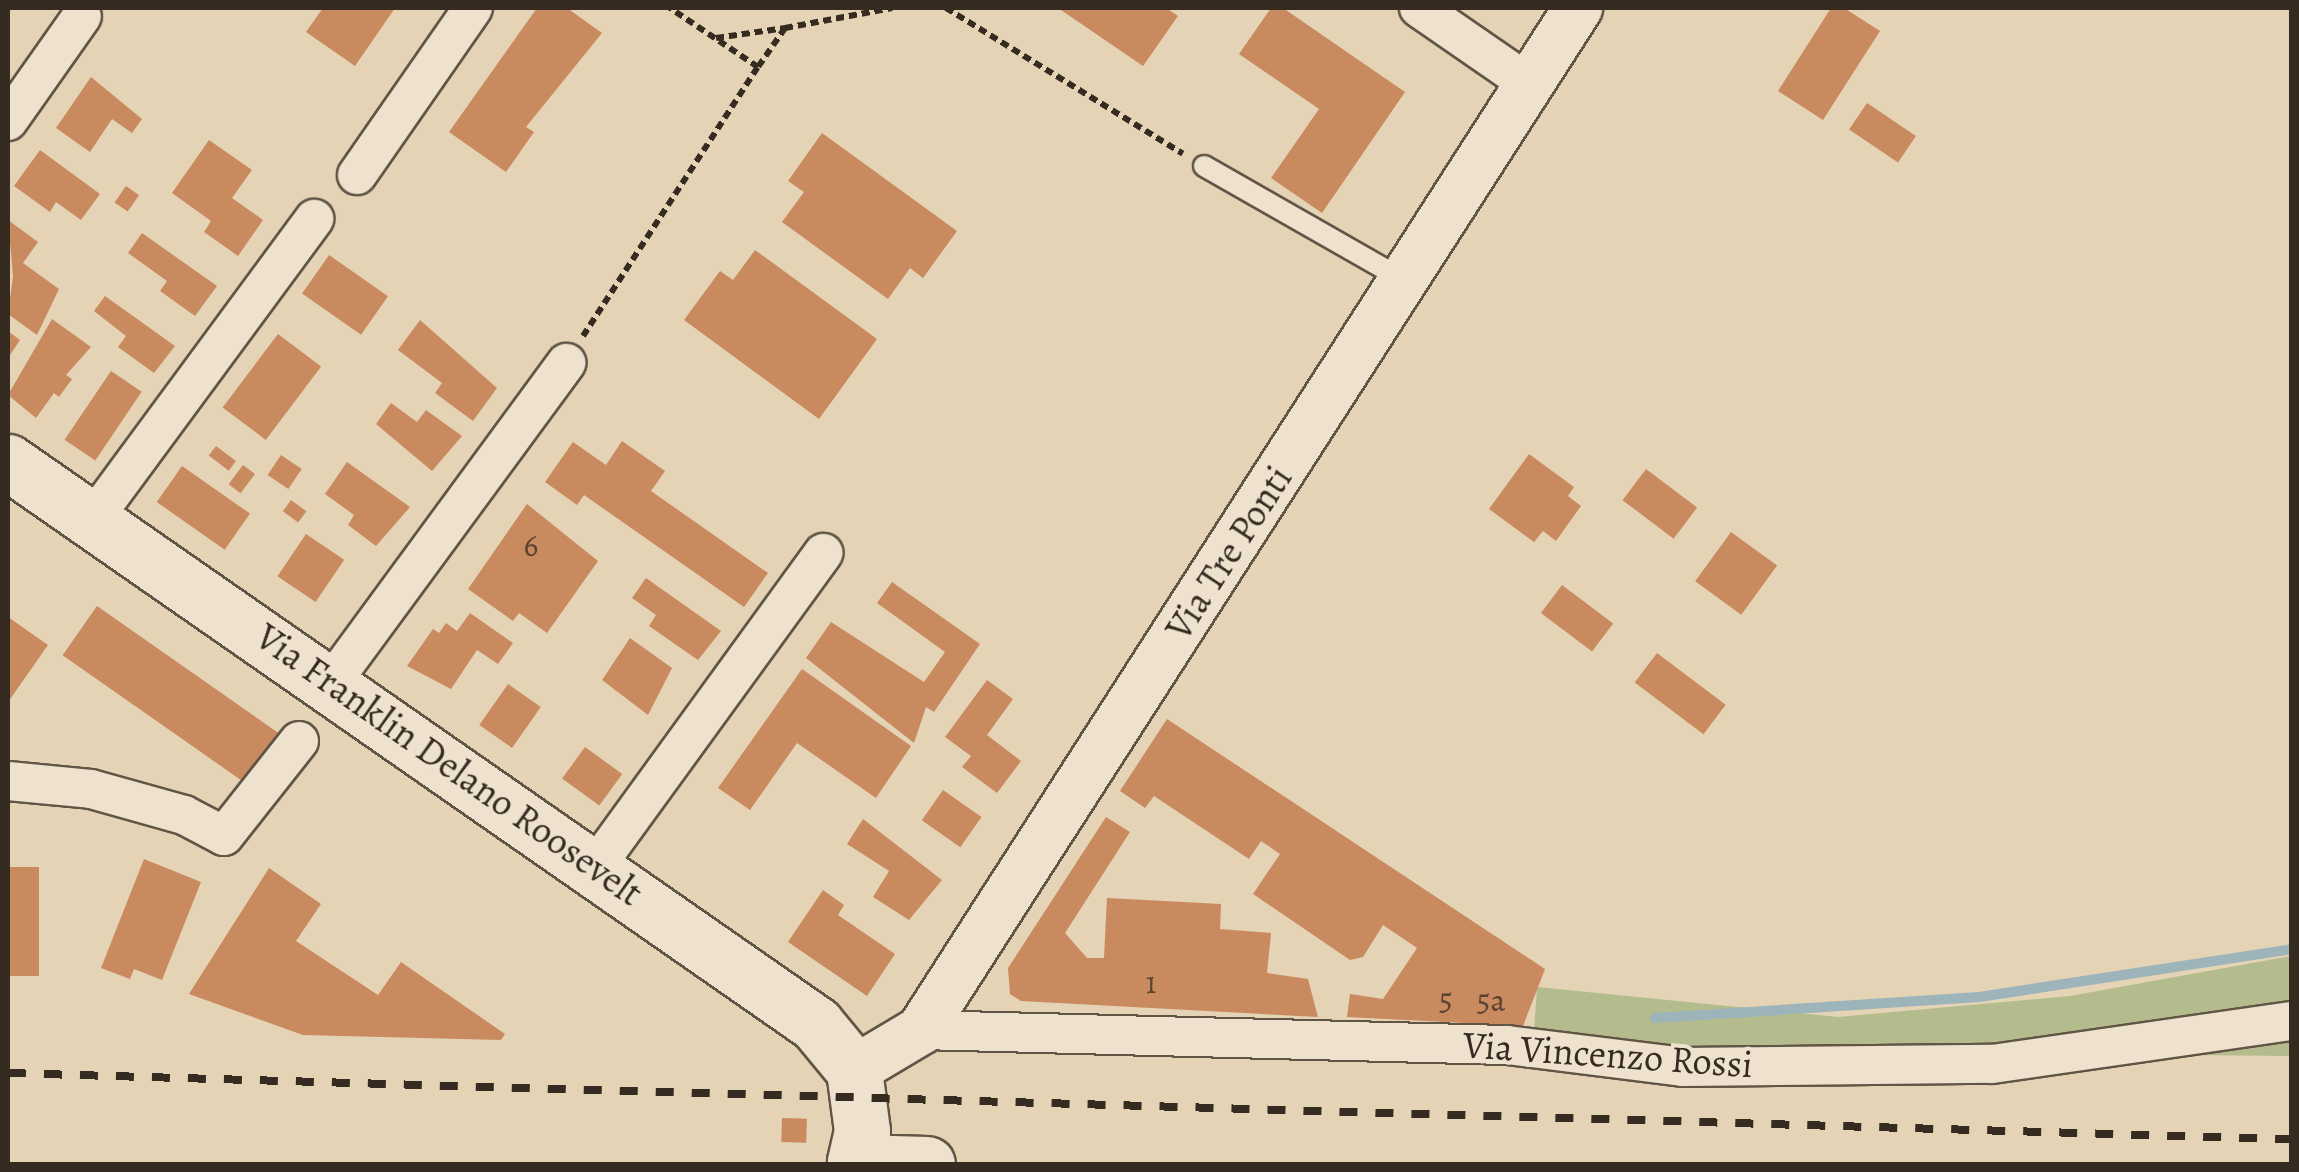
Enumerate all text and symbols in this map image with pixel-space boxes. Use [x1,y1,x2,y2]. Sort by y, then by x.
street label: Via Tre Ponti [1156,457,1302,649]
house number: 6 [524,526,538,564]
street label: Via Franklin Delano Roosevelt [247,614,651,916]
house number: 1 [1146,963,1156,1001]
house number: 5 [1439,980,1453,1018]
house number: 5a [1477,981,1505,1019]
street label: Via Vincenzo Rossi [1462,1022,1754,1088]

